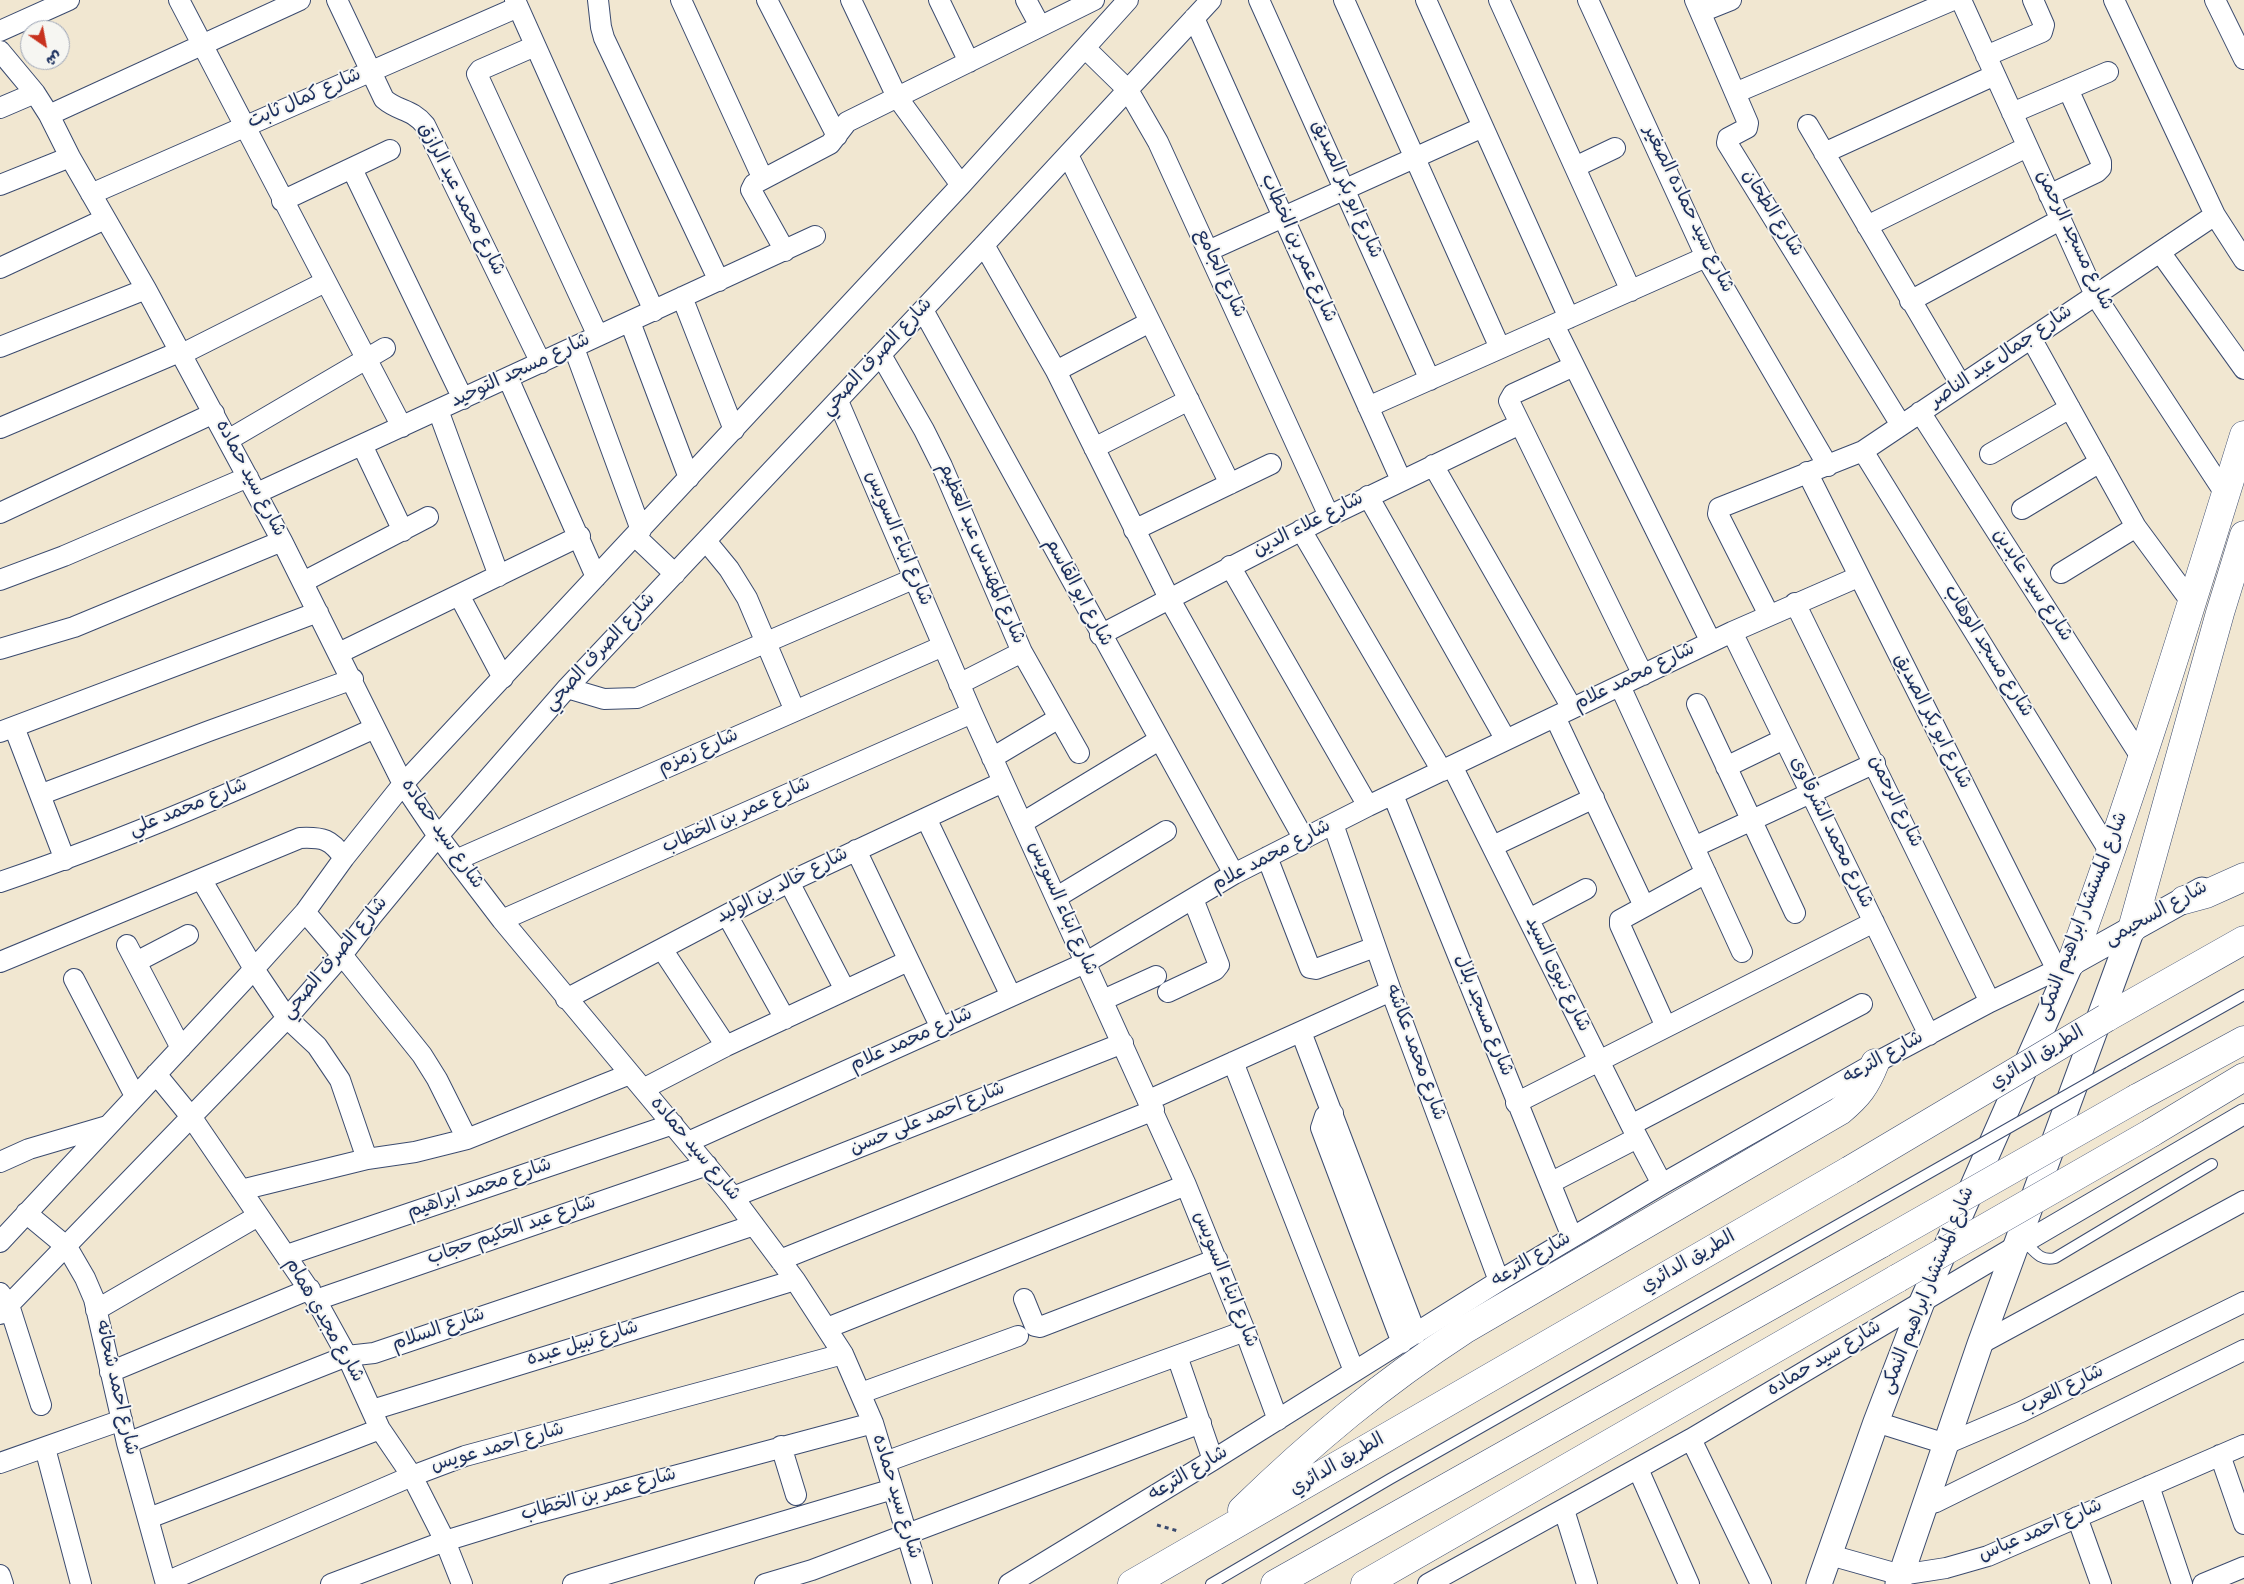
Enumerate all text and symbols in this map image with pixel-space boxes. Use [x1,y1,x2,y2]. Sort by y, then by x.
north arrow [20,20,70,70]
text: ش [42,46,64,68]
street label: شارع كمال ثابت [245,65,365,135]
street label: شارع ابو بكر الصديق [1304,117,1386,263]
street label: شارع محمد عبد الرازق [412,120,508,280]
street label: شارع سيد حماده الصغير [1637,123,1737,297]
street label: شارع الطحان [1735,166,1807,262]
street label: شارع مسجد الرحمن [2029,167,2117,315]
street label: شارع عمر بن الخطاب [1254,171,1340,327]
street label: شارع الجامع [1188,226,1250,322]
street label: شارع الصرف الصحي [817,294,939,422]
street label: شارع جمال عبد الناصر [1926,302,2078,414]
street label: شارع مسجد التوحيد [448,330,594,414]
street label: شارع سيد حماده [209,417,289,541]
street label: شارع المهندس عبد العظيم [931,460,1029,648]
street label: شارع ابناء السويس [858,468,936,610]
street label: شارع علاء الدين [1250,488,1368,564]
street label: شارع سيد عابدين [1986,525,2076,647]
street label: شارع ابو القاسم [1038,535,1116,651]
street label: شارع مسجد الوهاب [1937,582,2037,722]
street label: شارع الصرف الصحي [540,589,662,717]
street label: شارع محمد علام [1571,639,1699,717]
street label: شارع ابو بكر الصديق [1887,651,1975,793]
street label: شارع زمزم [655,725,743,781]
street label: شارع الرحمن [1862,752,1926,852]
street label: شارع محمد الشرقاوى [1783,753,1877,913]
street label: شارع عمر بن الخطاب [659,774,815,860]
street label: شارع محمد علي [127,775,251,843]
street label: شارع سيد حماده [395,776,487,894]
street label: شارع المستشار ابراهيم النمكى [2034,809,2134,1025]
street label: شارع محمد علام [1209,816,1335,898]
street label: شارع ابناء السويس [1021,838,1101,980]
street label: شارع خالد بن الوليد [713,844,853,930]
street label: شارع السحيمى [2102,877,2212,953]
street label: شارع الصرف الصحي [278,893,394,1025]
street label: شارع نبوى السيد [1518,914,1594,1036]
street label: شارع مسجد بلال [1447,952,1517,1080]
street label: شارع محمد عكاشه [1379,982,1449,1124]
street label: شارع محمد علام [847,1004,977,1078]
street label: الطريق الدائري [1987,1022,2089,1096]
street label: شارع الترعه [1840,1028,1928,1090]
street label: شارع احمد على حسن [847,1078,1009,1162]
street label: شارع سيد حماده [644,1093,744,1207]
street label: شارع محمد ابراهيم [405,1155,555,1225]
street label: شارع المستشار ابراهيم النمكى [1877,1184,1981,1398]
street label: شارع عبد الحكيم حجاب [425,1192,599,1272]
street label: شارع ابناء السويس [1186,1209,1262,1351]
street label: الطريق الدائري [1638,1227,1740,1299]
street label: شارع الترعه [1488,1228,1576,1294]
street label: شارع مجدي همام [278,1255,368,1387]
street label: شارع السلام [390,1305,488,1357]
street label: شارع نبيل عبده [524,1317,642,1373]
street label: شارع سيد حماده [1764,1317,1886,1403]
street label: شارع احمد شحاته [88,1318,142,1458]
street label: شارع العرب [2018,1361,2108,1421]
street label: شارع احمد عويس [429,1419,567,1479]
street label: الطريق الدائري [1287,1430,1389,1502]
street label: شارع سيد حماده [865,1432,925,1562]
street label: شارع الترعه [1145,1442,1233,1508]
street label: شارع عمر بن الخطاب [519,1464,679,1528]
street label: شارع احمد عباس [1976,1496,2106,1568]

